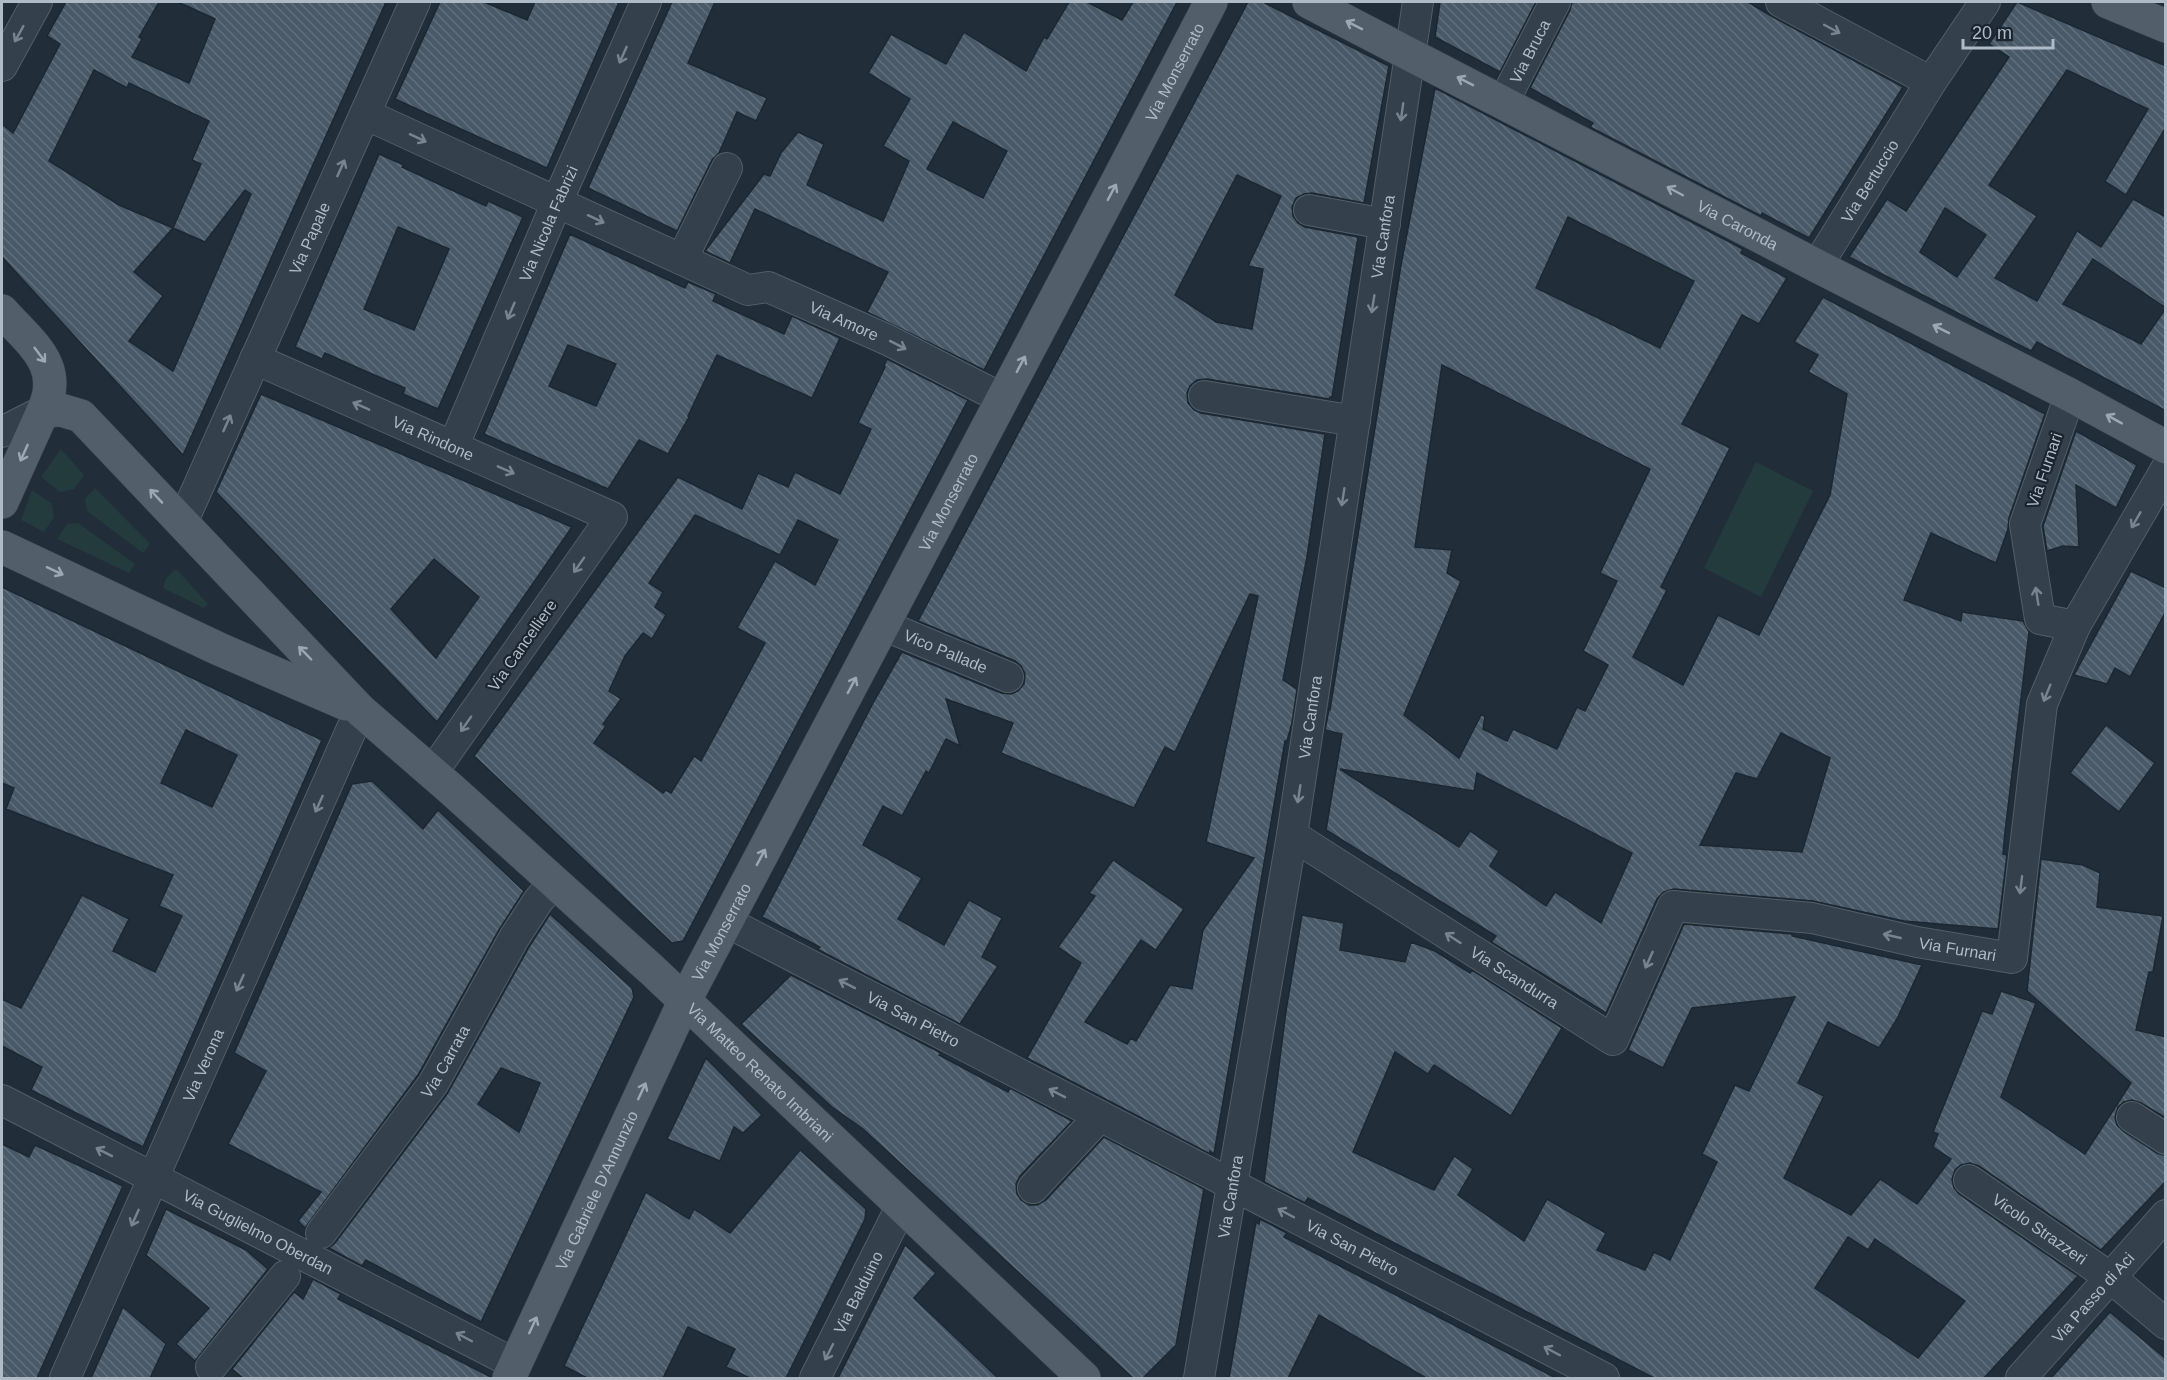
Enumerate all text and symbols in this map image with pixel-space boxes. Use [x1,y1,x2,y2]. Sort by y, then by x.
scale bar [1963,12,2053,50]
street label: Via Bruca [1507,17,1554,86]
one-way arrow [1345,18,1363,30]
street label: Via Monserrato [1142,20,1207,124]
text: 20 m [1972,23,2012,43]
one-way arrow [13,24,24,42]
one-way arrow [1823,24,1841,35]
one-way arrow [616,46,627,64]
one-way arrow [1456,75,1474,87]
one-way arrow [1396,101,1407,121]
one-way arrow [409,133,427,144]
street label: Via Bertuccio [1838,137,1902,226]
one-way arrow [336,159,347,178]
street label: Via Nicola Fabrizi [516,163,581,284]
one-way arrow [1107,183,1119,201]
one-way arrow [1666,185,1684,196]
street label: Via Canfora [1368,194,1398,280]
street label: Via Caronda [1694,197,1781,253]
street label: Via Papale [286,200,333,277]
one-way arrow [586,214,604,226]
one-way arrow [1367,294,1378,314]
street label: Via Amore [807,298,881,344]
one-way arrow [505,301,516,319]
one-way arrow [1933,323,1950,335]
one-way arrow [889,340,907,352]
one-way arrow [33,347,46,363]
one-way arrow [1015,356,1027,373]
one-way arrow [352,400,371,411]
street label: Via Rindone [390,413,476,464]
one-way arrow [2106,413,2123,425]
one-way arrow [222,414,233,432]
street label: Via Furnari [2024,431,2065,510]
one-way arrow [18,443,29,461]
street label: Via Monserrato [916,450,981,554]
one-way arrow [497,465,515,477]
one-way arrow [1338,487,1349,507]
one-way arrow [150,489,164,504]
one-way arrow [2130,510,2141,528]
one-way arrow [573,556,585,573]
one-way arrow [45,566,63,578]
one-way arrow [2031,586,2042,606]
street label: Via Cancelliere [485,596,560,694]
street label: Vico Pallade [901,627,990,677]
one-way arrow [298,645,312,660]
street label: Via Canfora [1296,674,1325,760]
one-way arrow [846,677,858,694]
one-way arrow [2041,683,2052,701]
one-way arrow [460,716,472,732]
one-way arrow [1293,783,1304,803]
one-way arrow [313,795,324,813]
one-way arrow [756,849,767,867]
one-way arrow [2015,875,2026,895]
street label: Via Monserrato [689,880,754,984]
one-way arrow [1883,930,1902,942]
one-way arrow [1445,932,1461,944]
street label: Via Furnari [1918,934,1997,964]
street label: Via Scandurra [1467,943,1562,1012]
one-way arrow [1643,950,1655,968]
one-way arrow [233,973,245,991]
one-way arrow [838,978,856,989]
street label: Via San Pietro [864,988,962,1050]
street label: Via Matteo Renato Imbriani [684,1000,836,1145]
street label: Via Carrata [418,1022,473,1101]
street label: Via Verona [180,1026,227,1104]
one-way arrow [636,1083,648,1101]
one-way arrow [1048,1087,1066,1099]
street label: Via Gabriele D'Annunzio [552,1108,641,1273]
one-way arrow [95,1145,113,1157]
street label: Via Canfora [1215,1154,1246,1240]
street label: Via Guglielmo Oberdan [180,1187,336,1278]
street label: Vicolo Strazzeri [1989,1191,2090,1268]
one-way arrow [1277,1207,1295,1218]
one-way arrow [129,1209,140,1227]
street label: Via San Pietro [1303,1217,1402,1279]
street label: Via Balduino [831,1249,886,1336]
street label: Via Passo di Aci [2049,1249,2138,1346]
one-way arrow [528,1317,540,1335]
one-way arrow [455,1331,473,1342]
one-way arrow [823,1342,834,1360]
one-way arrow [1543,1345,1561,1357]

